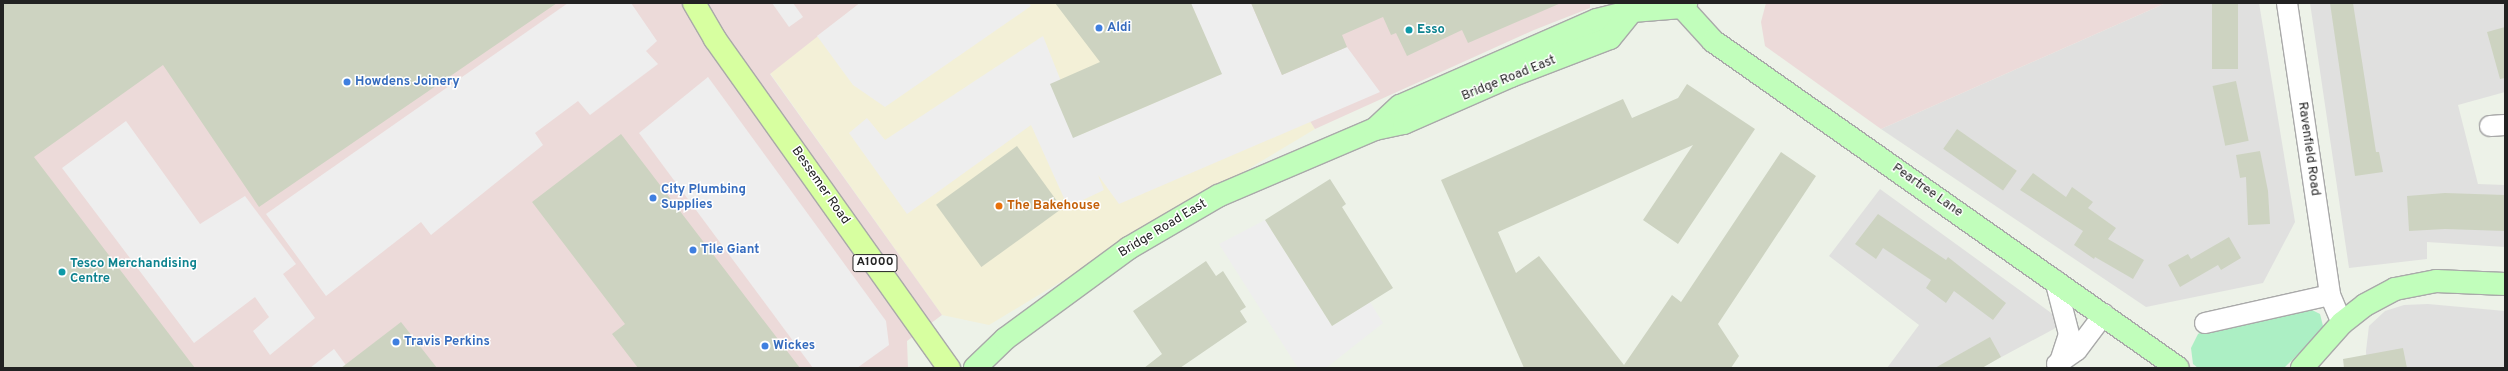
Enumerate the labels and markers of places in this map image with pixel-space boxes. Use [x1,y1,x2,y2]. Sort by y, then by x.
place label: Aldi [1107,20,1131,36]
place label: Esso [1417,22,1445,38]
marker: Aldi [1094,23,1104,33]
marker: Esso [1404,25,1414,35]
place label: Howdens Joinery [355,74,460,90]
marker: Howdens Joinery [342,77,352,87]
place label: City Plumbing Supplies [661,183,746,214]
marker: City Plumbing Supplies [648,193,658,203]
place label: The Bakehouse [1007,198,1100,214]
marker: The Bakehouse [994,201,1004,211]
place label: Tile Giant [701,242,759,258]
marker: Tile Giant [688,245,698,255]
place label: Tesco Merchandising Centre [70,257,197,288]
marker: Tesco Merchandising Centre [57,267,67,277]
place label: Travis Perkins [404,334,490,350]
marker: Travis Perkins [391,337,401,347]
place label: Wickes [773,338,815,354]
marker: Wickes [760,341,770,351]

